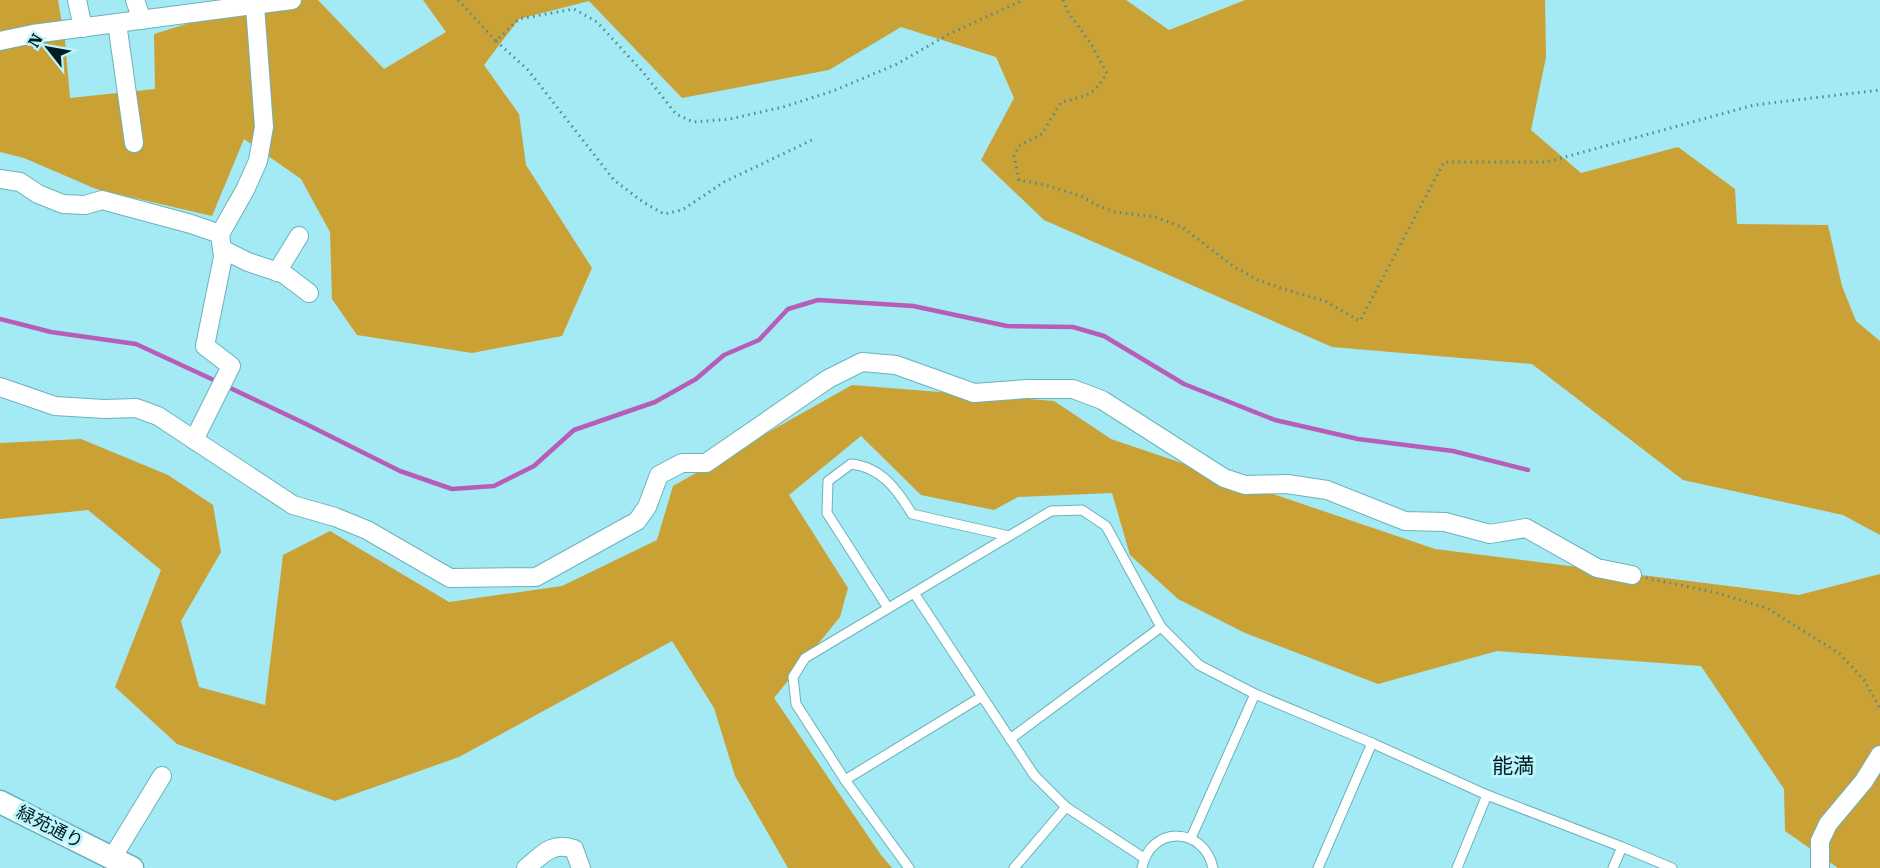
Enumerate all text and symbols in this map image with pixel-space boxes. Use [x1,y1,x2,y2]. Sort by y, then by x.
north arrow [18,18,78,78]
text: N [24,30,47,51]
district label: 能満 [1492,754,1534,778]
street label: 緑苑通り [13,801,87,852]

